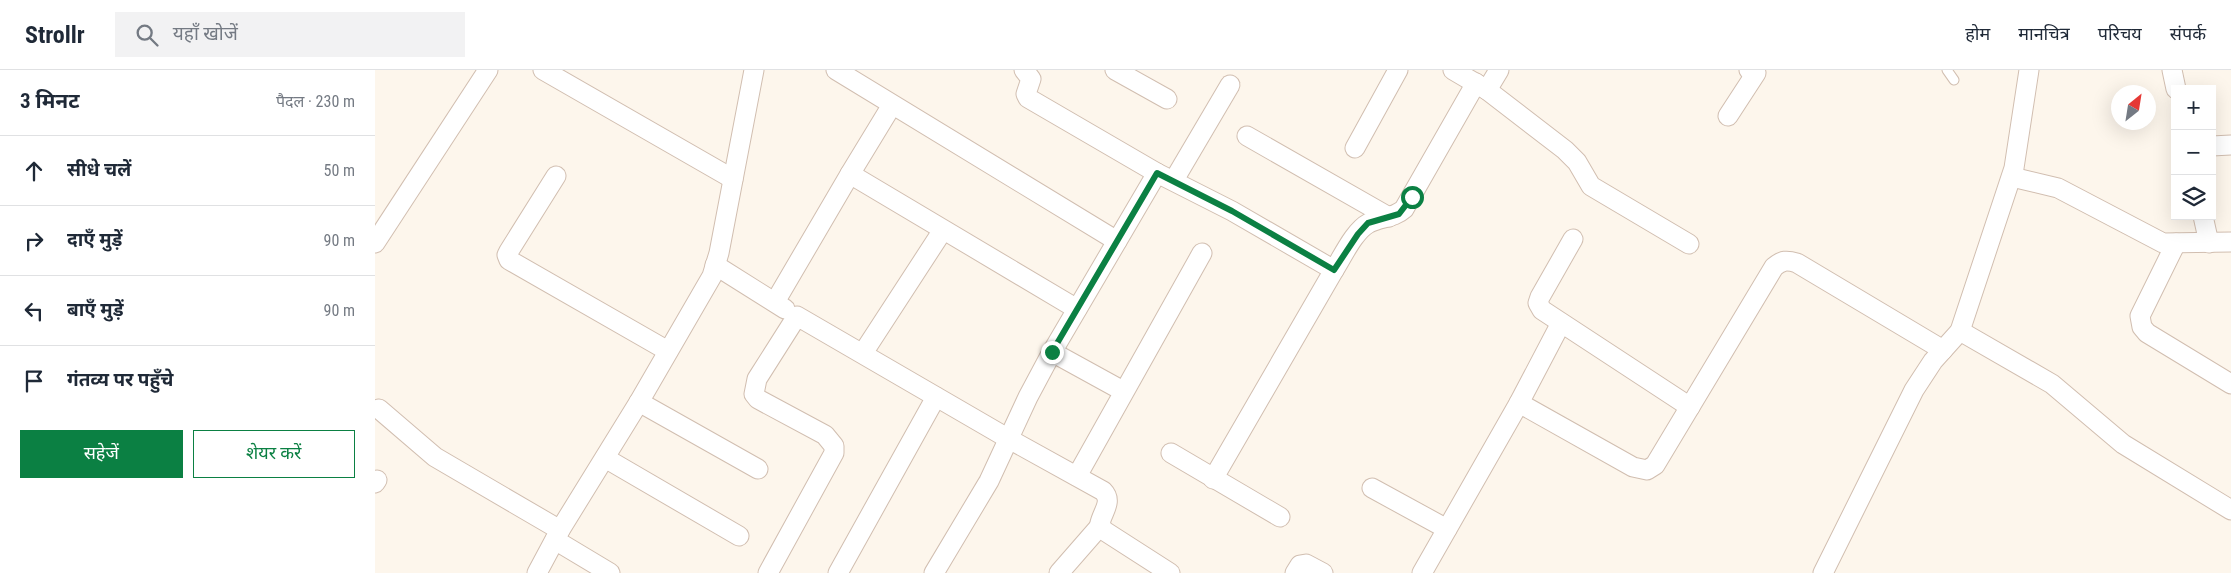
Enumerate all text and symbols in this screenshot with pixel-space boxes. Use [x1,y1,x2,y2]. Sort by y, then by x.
search box [115,12,465,57]
text: Strollr [25,21,85,49]
icon: search [133,21,161,49]
text: यहाँ खोजें [173,22,238,45]
text: होम [1965,23,1990,44]
text: मानचित्र [2018,23,2070,44]
text: परिचय [2098,23,2142,44]
text: संपर्क [2170,23,2206,44]
north arrow [2111,85,2156,130]
map controls [2171,85,2216,220]
button: + [2171,85,2216,130]
text: 3 मिनट [20,89,80,113]
text: पैदल · 230 m [276,92,355,111]
button: − [2171,130,2216,175]
icon: ahead [20,157,48,185]
text: सीधे चलें [67,158,131,181]
text: 50 m [323,161,355,180]
button: layers [2171,175,2216,220]
route start [1401,186,1424,209]
icon: right [20,227,48,255]
text: दाएँ मुड़ें [67,228,122,251]
text: 90 m [323,231,355,250]
icon: left [20,297,48,325]
text: बाएँ मुड़ें [67,298,123,321]
text: 90 m [323,301,355,320]
route end [1041,341,1064,364]
icon: arrive [20,367,48,395]
text: गंतव्य पर पहुँचे [67,368,173,391]
button: सहेजें [20,430,183,478]
button: शेयर करें [193,430,355,478]

